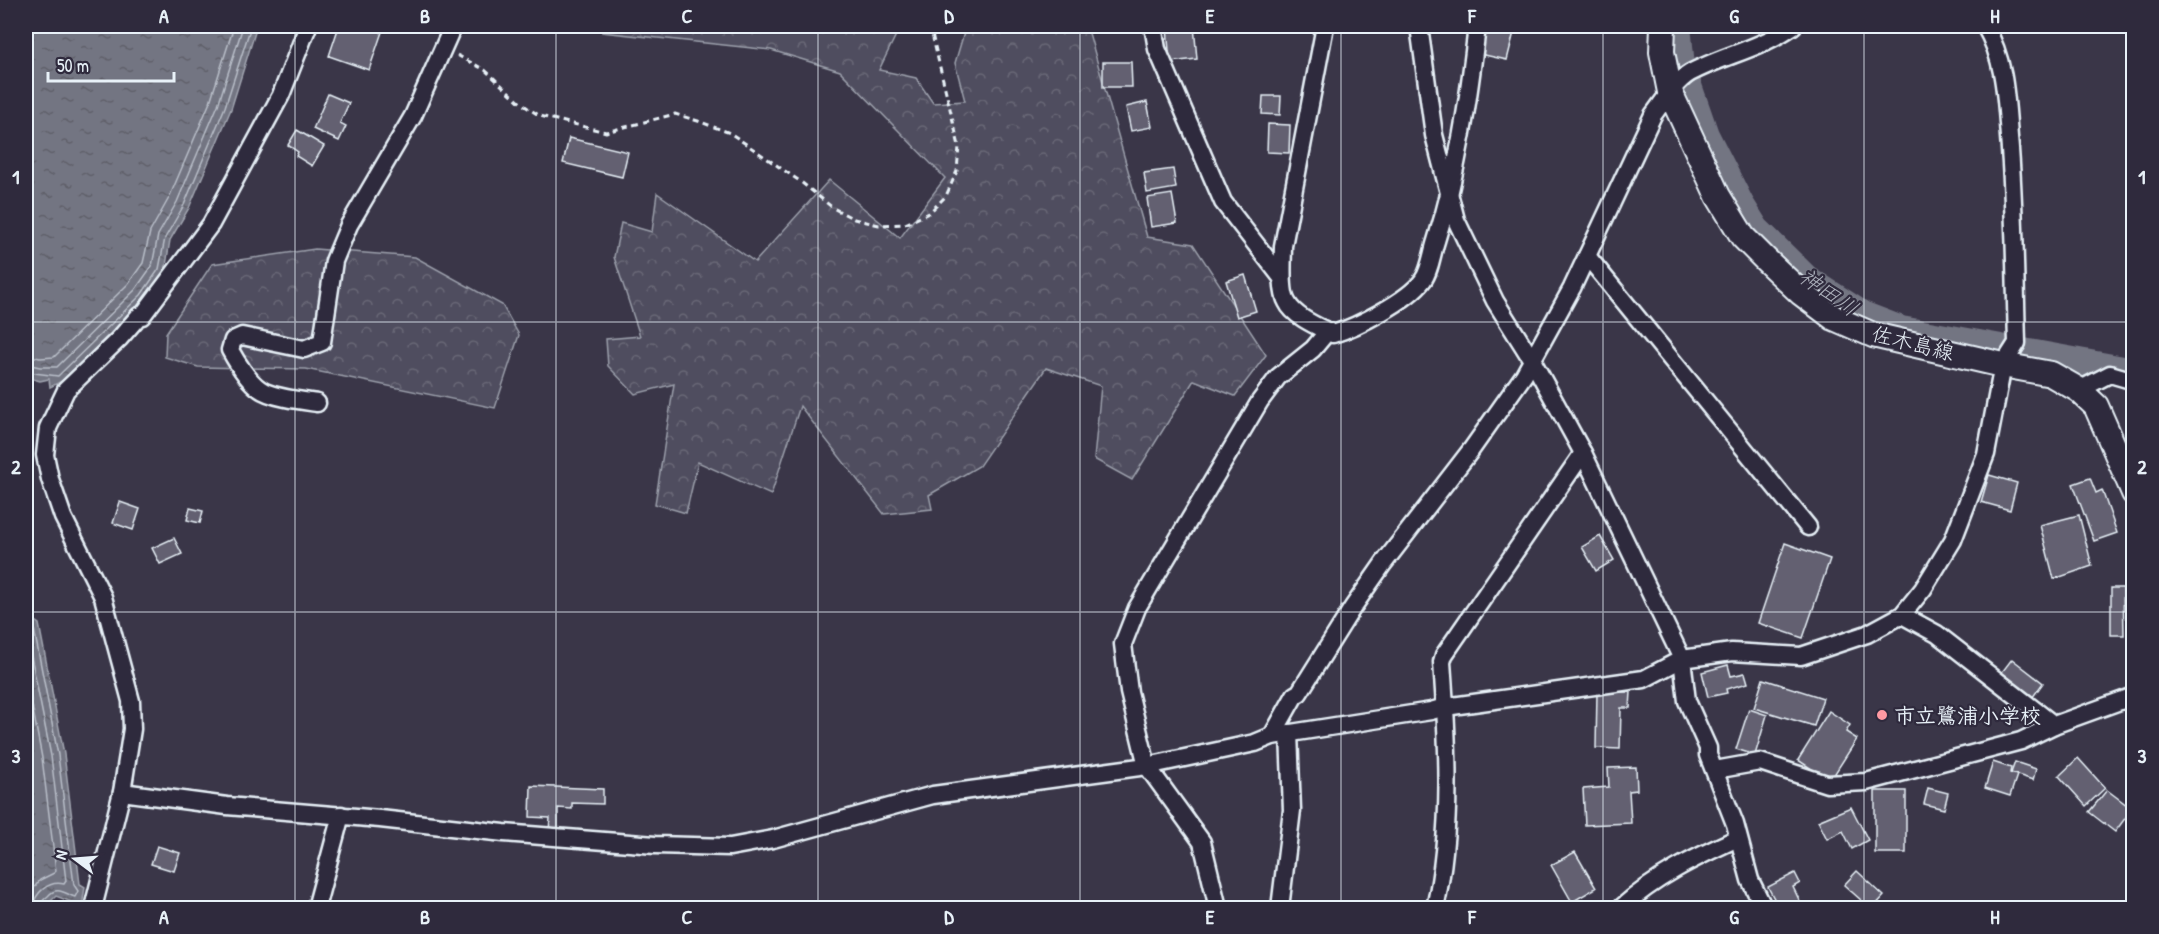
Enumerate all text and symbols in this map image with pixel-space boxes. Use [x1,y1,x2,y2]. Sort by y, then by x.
text: A [159,2,169,29]
text: B [420,2,430,29]
text: C [682,2,693,29]
text: D [944,2,954,29]
text: E [1206,2,1215,29]
text: F [1467,2,1477,29]
text: G [1729,2,1739,29]
text: H [1990,2,2000,29]
scale bar [48,45,174,83]
text: 50 m [57,53,89,78]
text: 1 [12,163,20,190]
text: 1 [2138,163,2146,190]
water label: 神田川 [1793,261,1865,323]
street label: 佐木島線 [1869,319,1957,367]
text: 2 [11,453,21,480]
text: 2 [2137,453,2147,480]
place label: 市立鷺浦小学校 [1894,701,2041,730]
marker: 市立鷺浦小学校 [1875,708,1889,722]
text: 3 [12,742,21,769]
text: 3 [2138,742,2147,769]
north arrow [45,829,105,889]
text: N [49,847,72,862]
text: A [159,903,169,930]
text: B [420,903,430,930]
text: C [682,903,693,930]
text: D [944,903,954,930]
text: E [1206,903,1215,930]
text: F [1467,903,1477,930]
text: G [1729,903,1739,930]
text: H [1990,903,2000,930]

